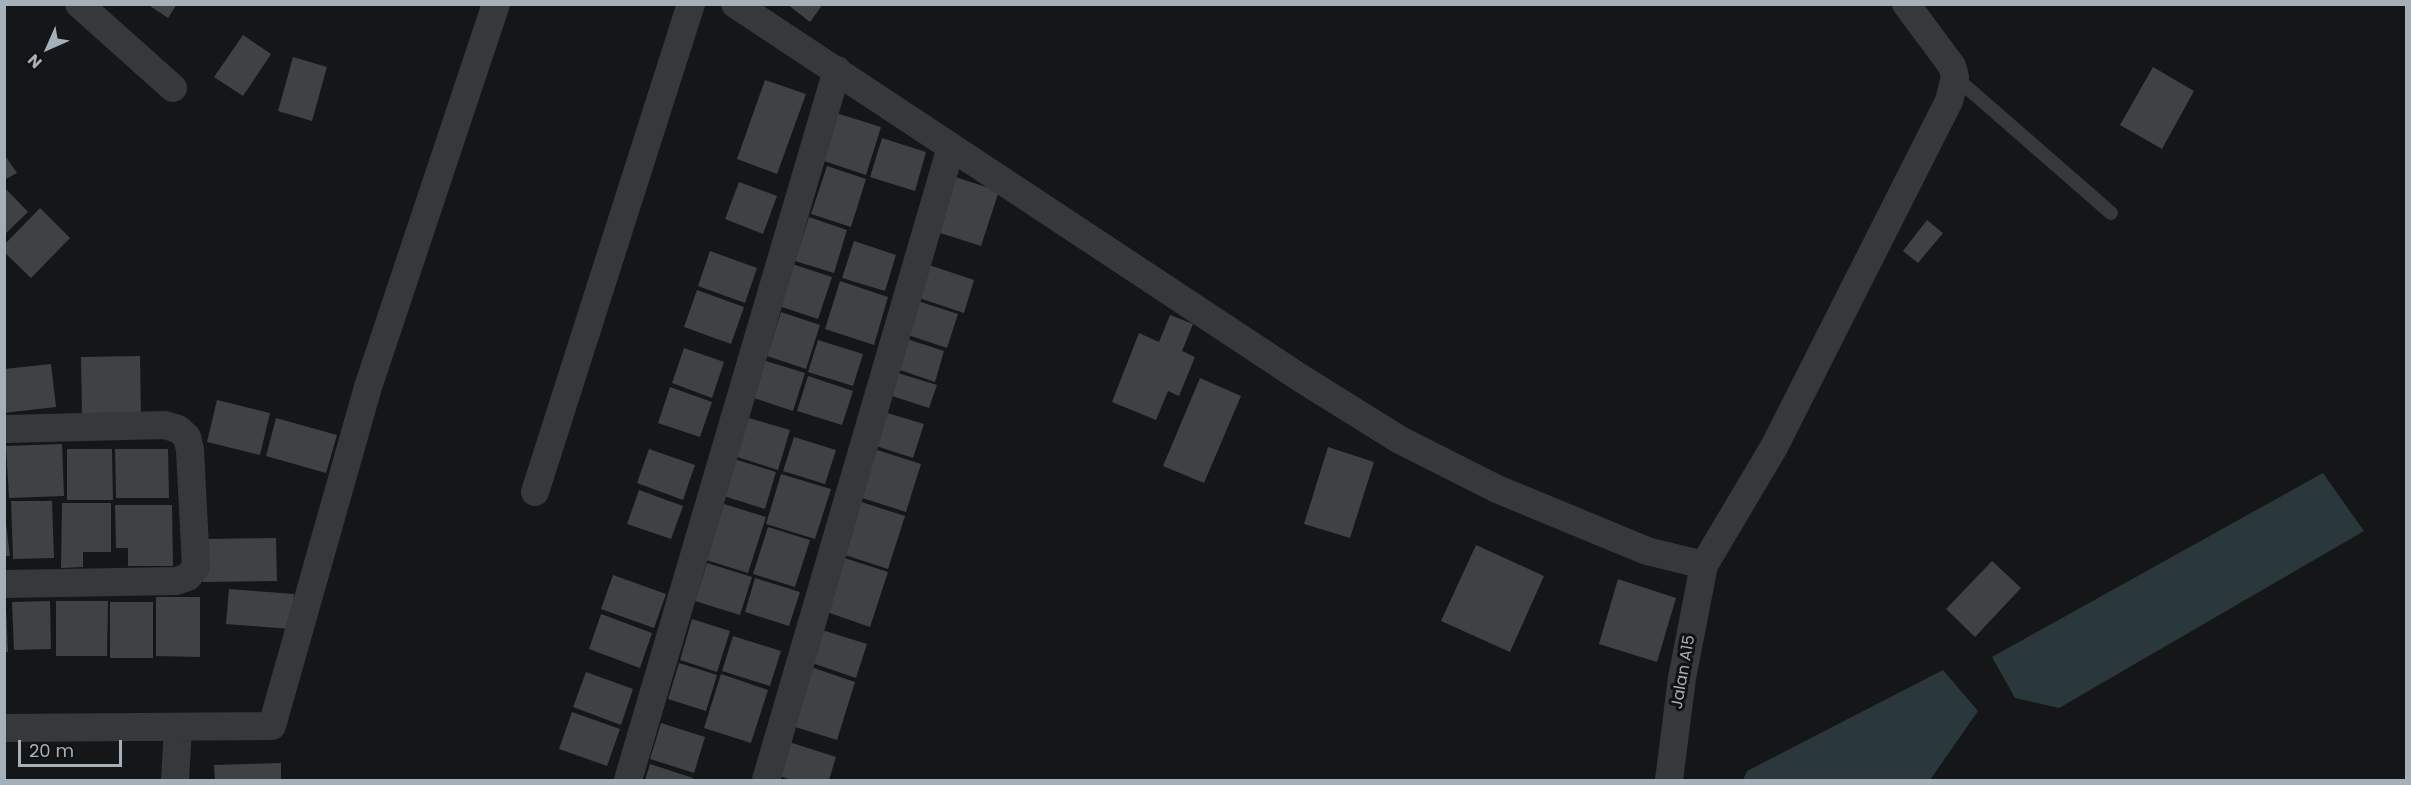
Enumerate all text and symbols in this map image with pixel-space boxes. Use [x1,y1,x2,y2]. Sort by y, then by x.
north arrow [18,18,78,78]
text: N [23,49,47,73]
street label: Jalan A15 [1668,634,1700,710]
scale bar [21,728,124,766]
text: 20 m [29,738,74,763]

